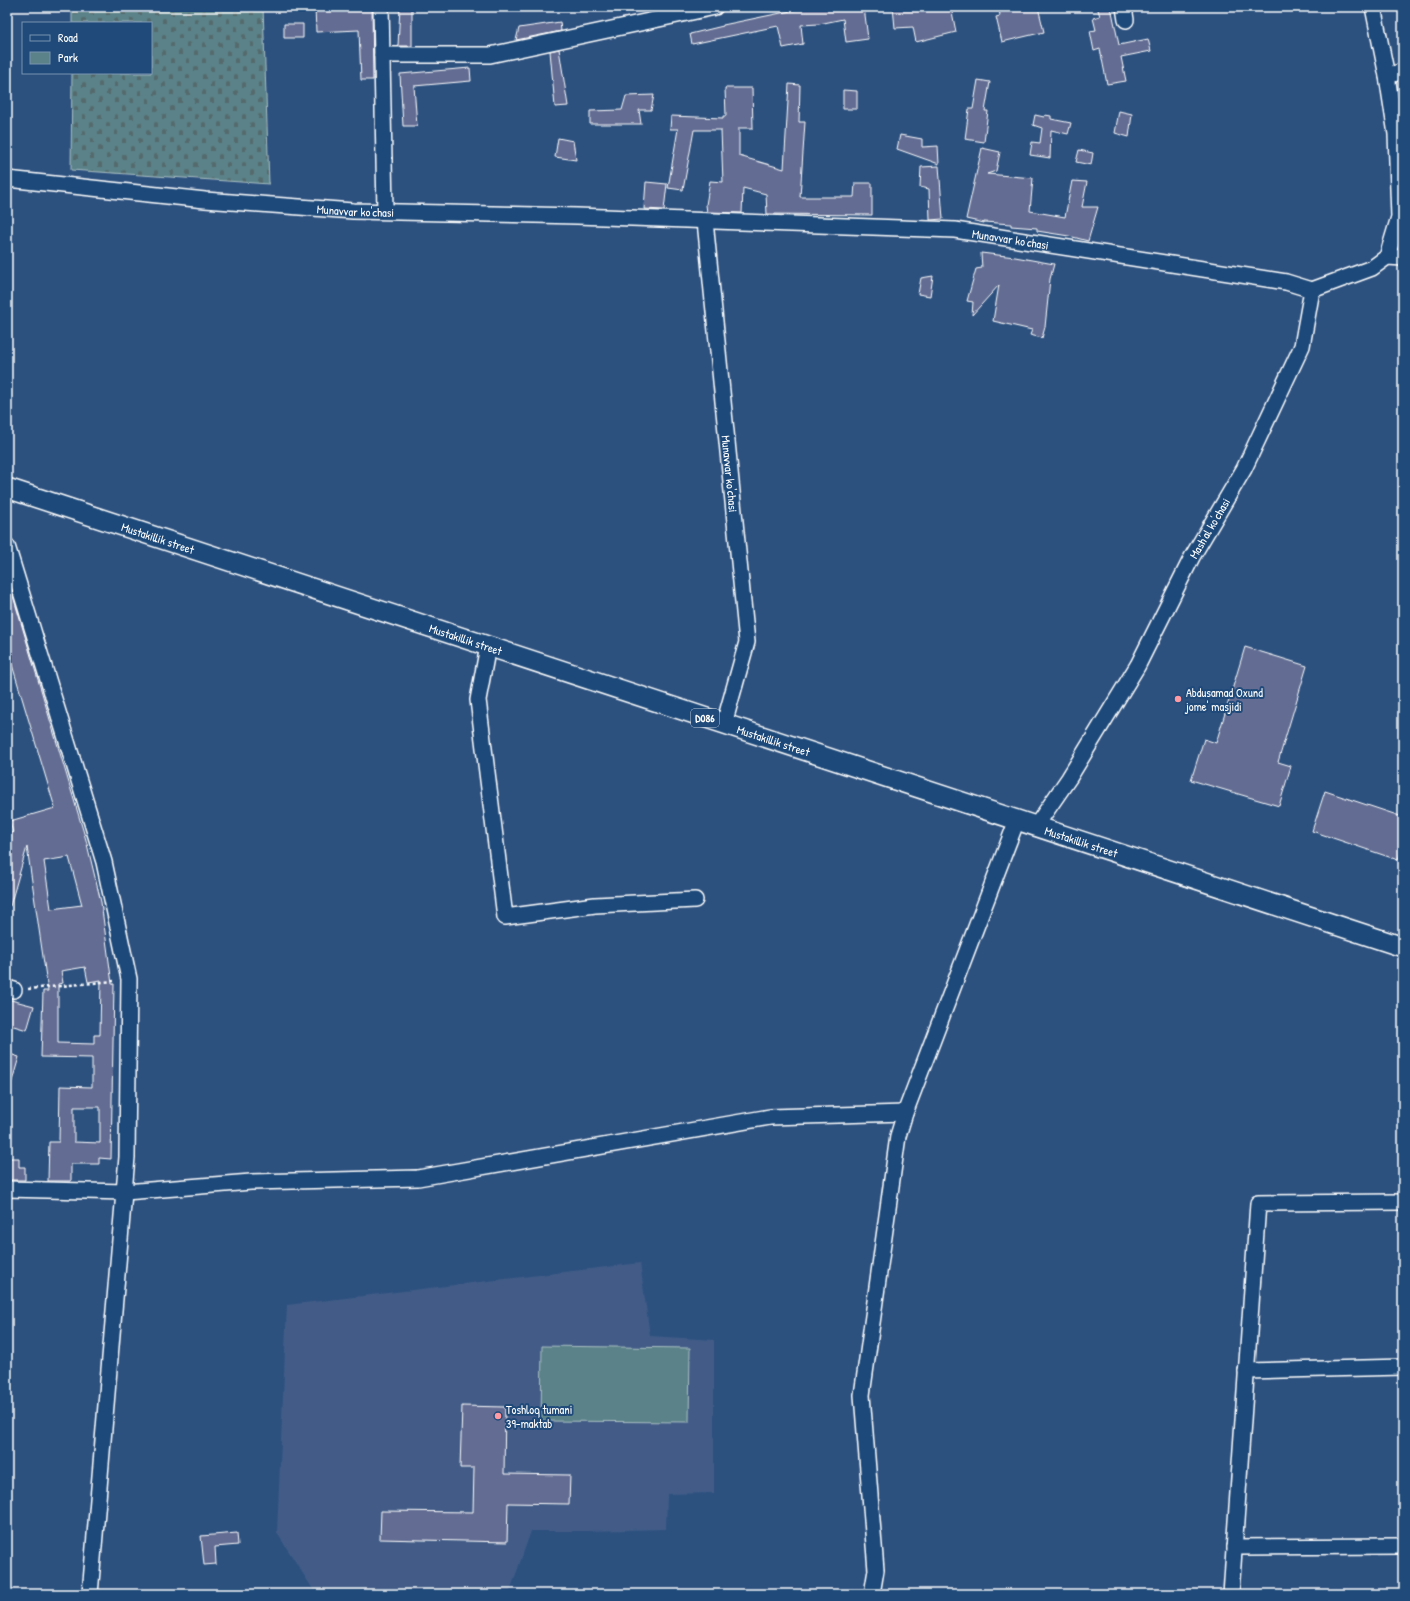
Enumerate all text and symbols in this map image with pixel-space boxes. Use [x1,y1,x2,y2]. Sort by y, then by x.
legend [22,22,152,74]
text: Road [58,29,78,46]
text: Park [58,49,78,66]
street label: Munavvar ko'chasi [316,200,394,220]
street label: Munavvar ko'chasi [971,224,1050,253]
street label: Munavvar ko'chasi [718,434,743,513]
street label: Mash'al ko'chasi [1185,495,1234,562]
street label: Mustakillik street [119,518,198,558]
street label: Mustakillik street [427,619,505,659]
place label: Abdusamad Oxund jome' masjidi [1184,684,1263,715]
marker: Abdusamad Oxund jome' masjidi [1173,694,1183,704]
road number: D086 [691,709,719,727]
street label: Mustakillik street [735,720,813,760]
street label: Mustakillik street [1043,821,1121,861]
place label: Toshloq tumani 39-maktab [506,1401,572,1432]
marker: Toshloq tumani 39-maktab [493,1411,503,1421]

